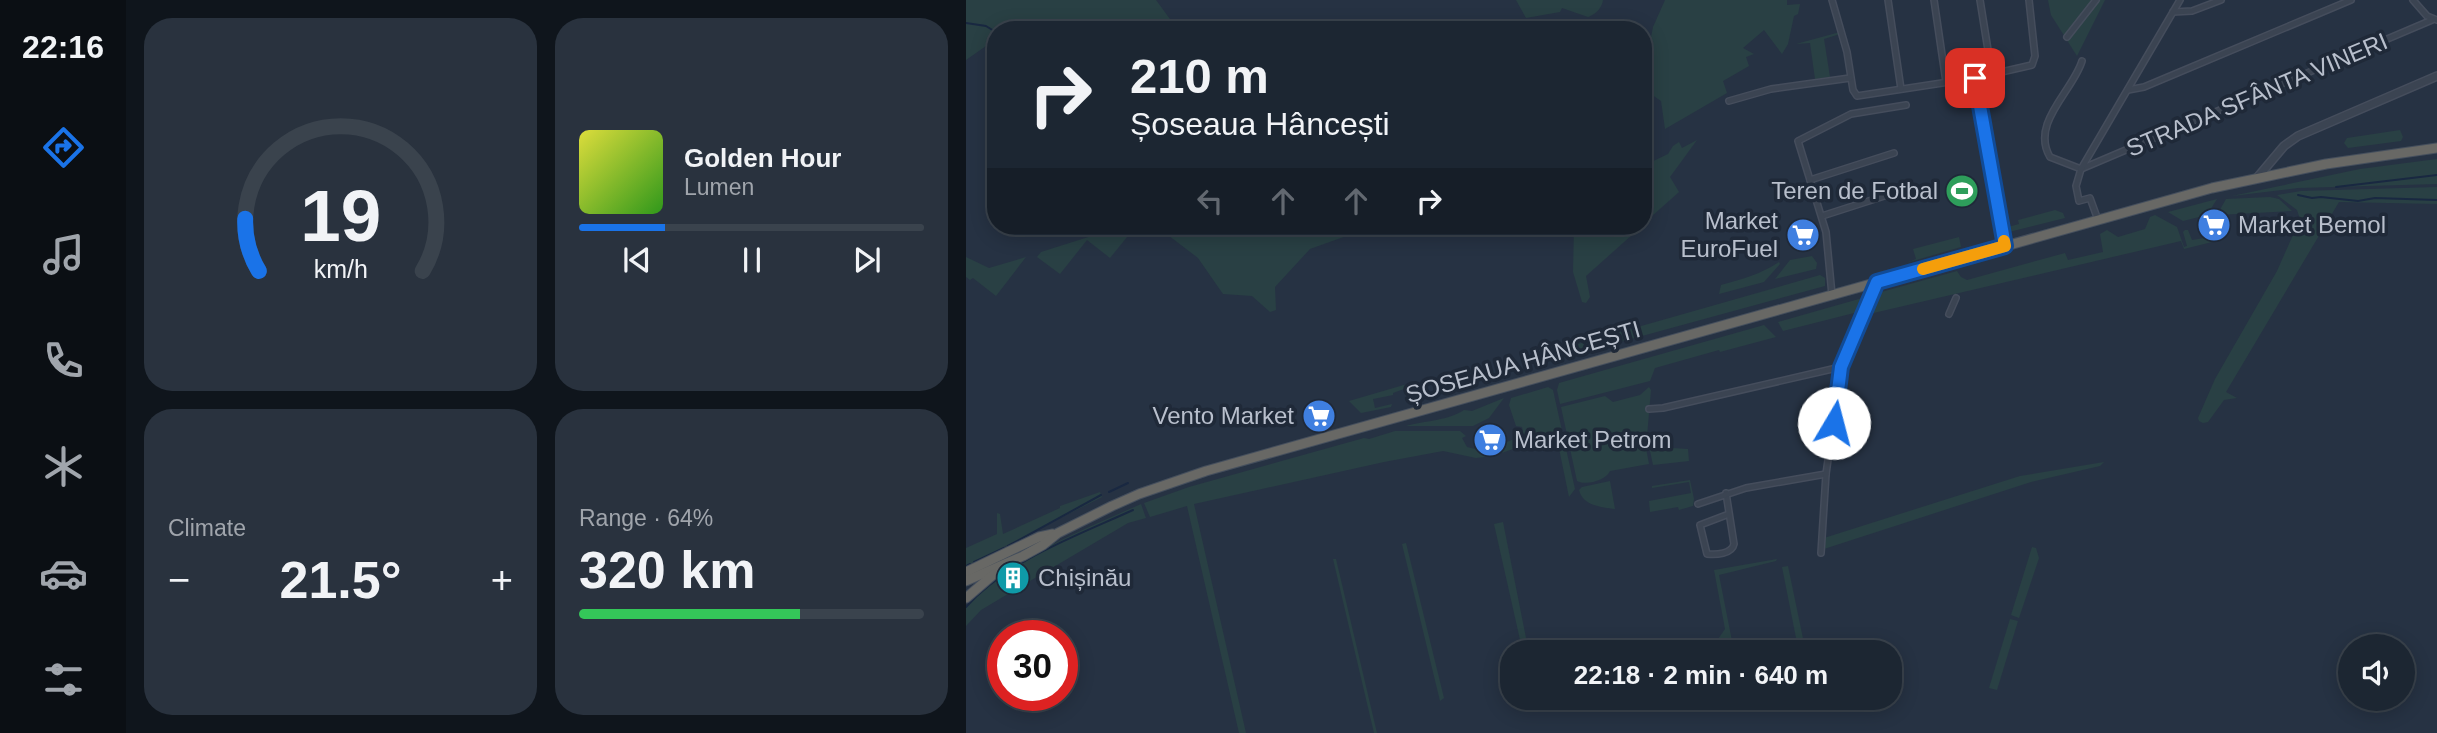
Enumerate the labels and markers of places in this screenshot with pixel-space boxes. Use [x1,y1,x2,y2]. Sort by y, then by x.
pin [1945,48,2005,108]
sports icon: Teren de Fotbal [1943,172,1981,210]
place label: Teren de Fotbal [1771,177,1938,204]
supermarket icon: Market Bemol [2195,206,2233,244]
place label: Market EuroFuel [1681,207,1778,262]
place label: Market Bemol [2238,211,2386,238]
supermarket icon: Market EuroFuel [1784,216,1822,254]
supermarket icon: Vento Market [1300,397,1338,435]
place label: Vento Market [1153,402,1294,429]
supermarket icon: Market Petrom [1471,421,1509,459]
place label: Market Petrom [1514,426,1671,453]
building icon: Chișinău [994,559,1032,597]
place label: Chișinău [1038,564,1131,591]

